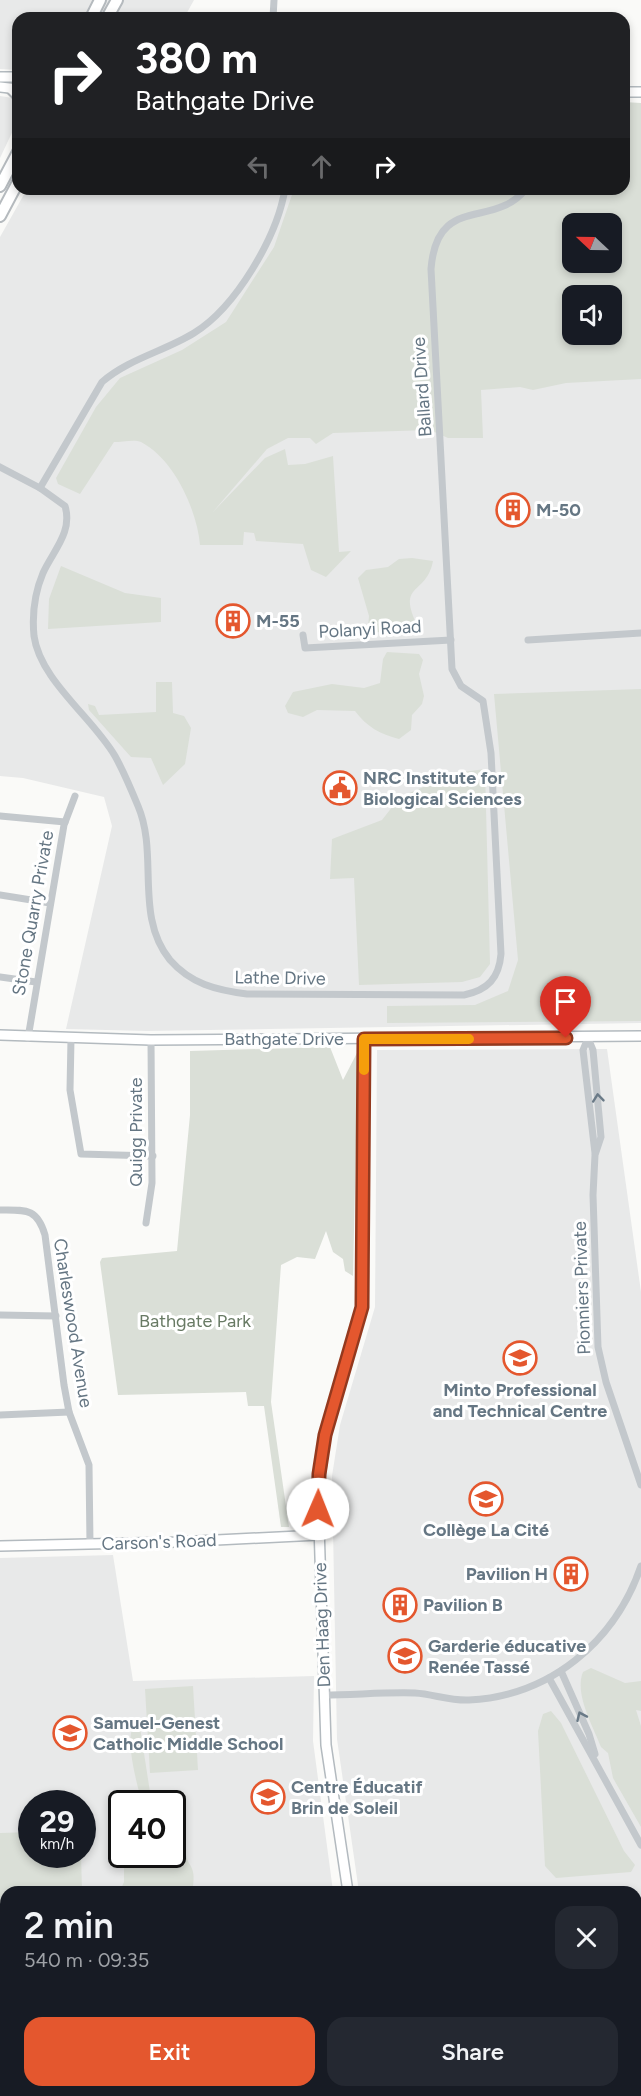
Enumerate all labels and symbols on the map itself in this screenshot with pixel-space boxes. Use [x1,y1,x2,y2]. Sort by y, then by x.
north arrow [562,213,622,273]
street label: Ballard Drive [408,336,436,438]
building icon: M-50 [495,492,531,528]
place label: M-50 [536,499,581,521]
building icon: M-55 [215,603,251,639]
place label: M-55 [256,610,300,632]
street label: Polanyi Road [318,615,422,643]
place label: NRC Institute for Biological Sciences [363,767,522,810]
public building icon: NRC Institute for Biological Sciences [322,770,358,806]
street label: Stone Quarry Private [8,828,58,997]
street label: Lathe Drive [234,966,326,990]
pin [540,976,591,1038]
street label: Bathgate Drive [224,1028,344,1050]
street label: Quigg Private [125,1077,147,1187]
one-way arrow [592,1093,605,1102]
street label: Pionniers Private [569,1221,595,1355]
street label: Charleswood Avenue [49,1237,97,1409]
park label: Bathgate Park [139,1310,251,1332]
school or university icon: Minto Professional and Technical Centre [502,1340,538,1376]
place label: Minto Professional and Technical Centre [433,1379,607,1422]
position arrow [286,1477,350,1541]
school or university icon: Collège La Cité [468,1481,504,1517]
place label: Collège La Cité [423,1519,549,1541]
street label: Carson's Road [101,1529,217,1555]
building icon: Pavilion H [553,1556,589,1592]
street label: Den Haag Drive [309,1562,335,1688]
place label: Pavilion H [466,1563,548,1585]
building icon: Pavilion B [382,1587,418,1623]
place label: Pavilion B [423,1594,503,1616]
place label: Garderie éducative Renée Tassé [428,1635,586,1678]
school or university icon: Garderie éducative Renée Tassé [387,1638,423,1674]
one-way arrow [576,1711,588,1722]
place label: Samuel-Genest Catholic Middle School [93,1712,283,1755]
school or university icon: Samuel-Genest Catholic Middle School [52,1715,88,1751]
place label: Centre Éducatif Brin de Soleil [291,1776,423,1819]
school or university icon: Centre Éducatif Brin de Soleil [250,1779,286,1815]
speed limit sign: 40 [108,1790,186,1868]

